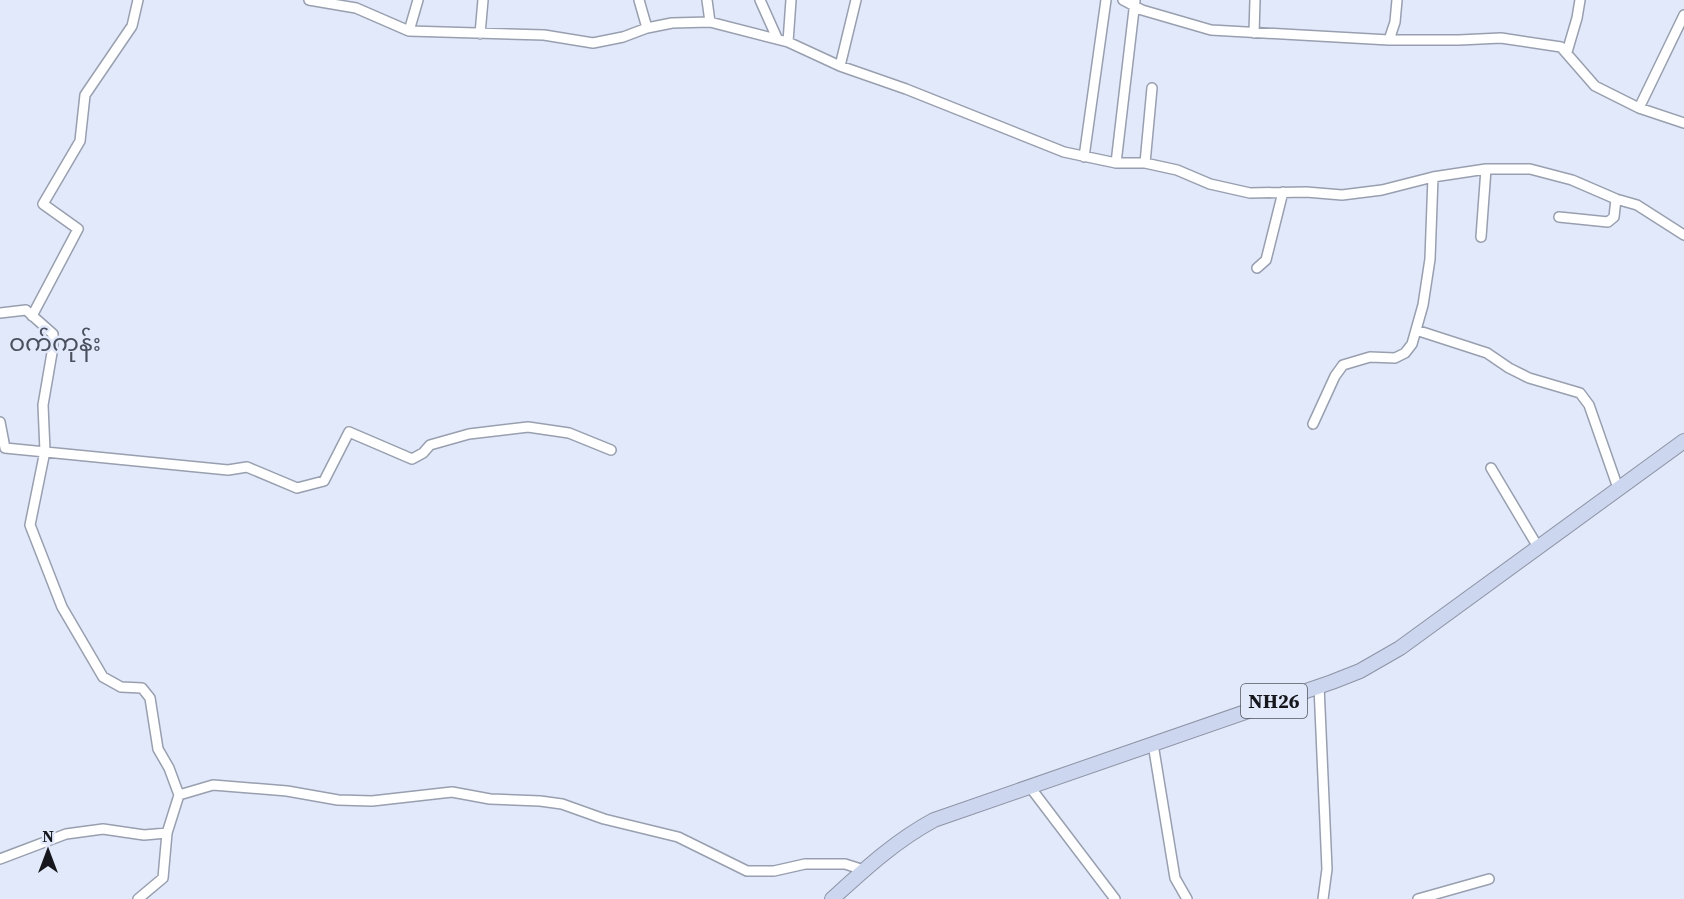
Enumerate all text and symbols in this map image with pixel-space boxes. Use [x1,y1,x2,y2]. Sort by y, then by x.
district label: ဝက်ကုန်း [9,326,101,362]
road number: NH26 [1241,684,1307,718]
north arrow [18,821,78,881]
text: N [42,825,54,847]

